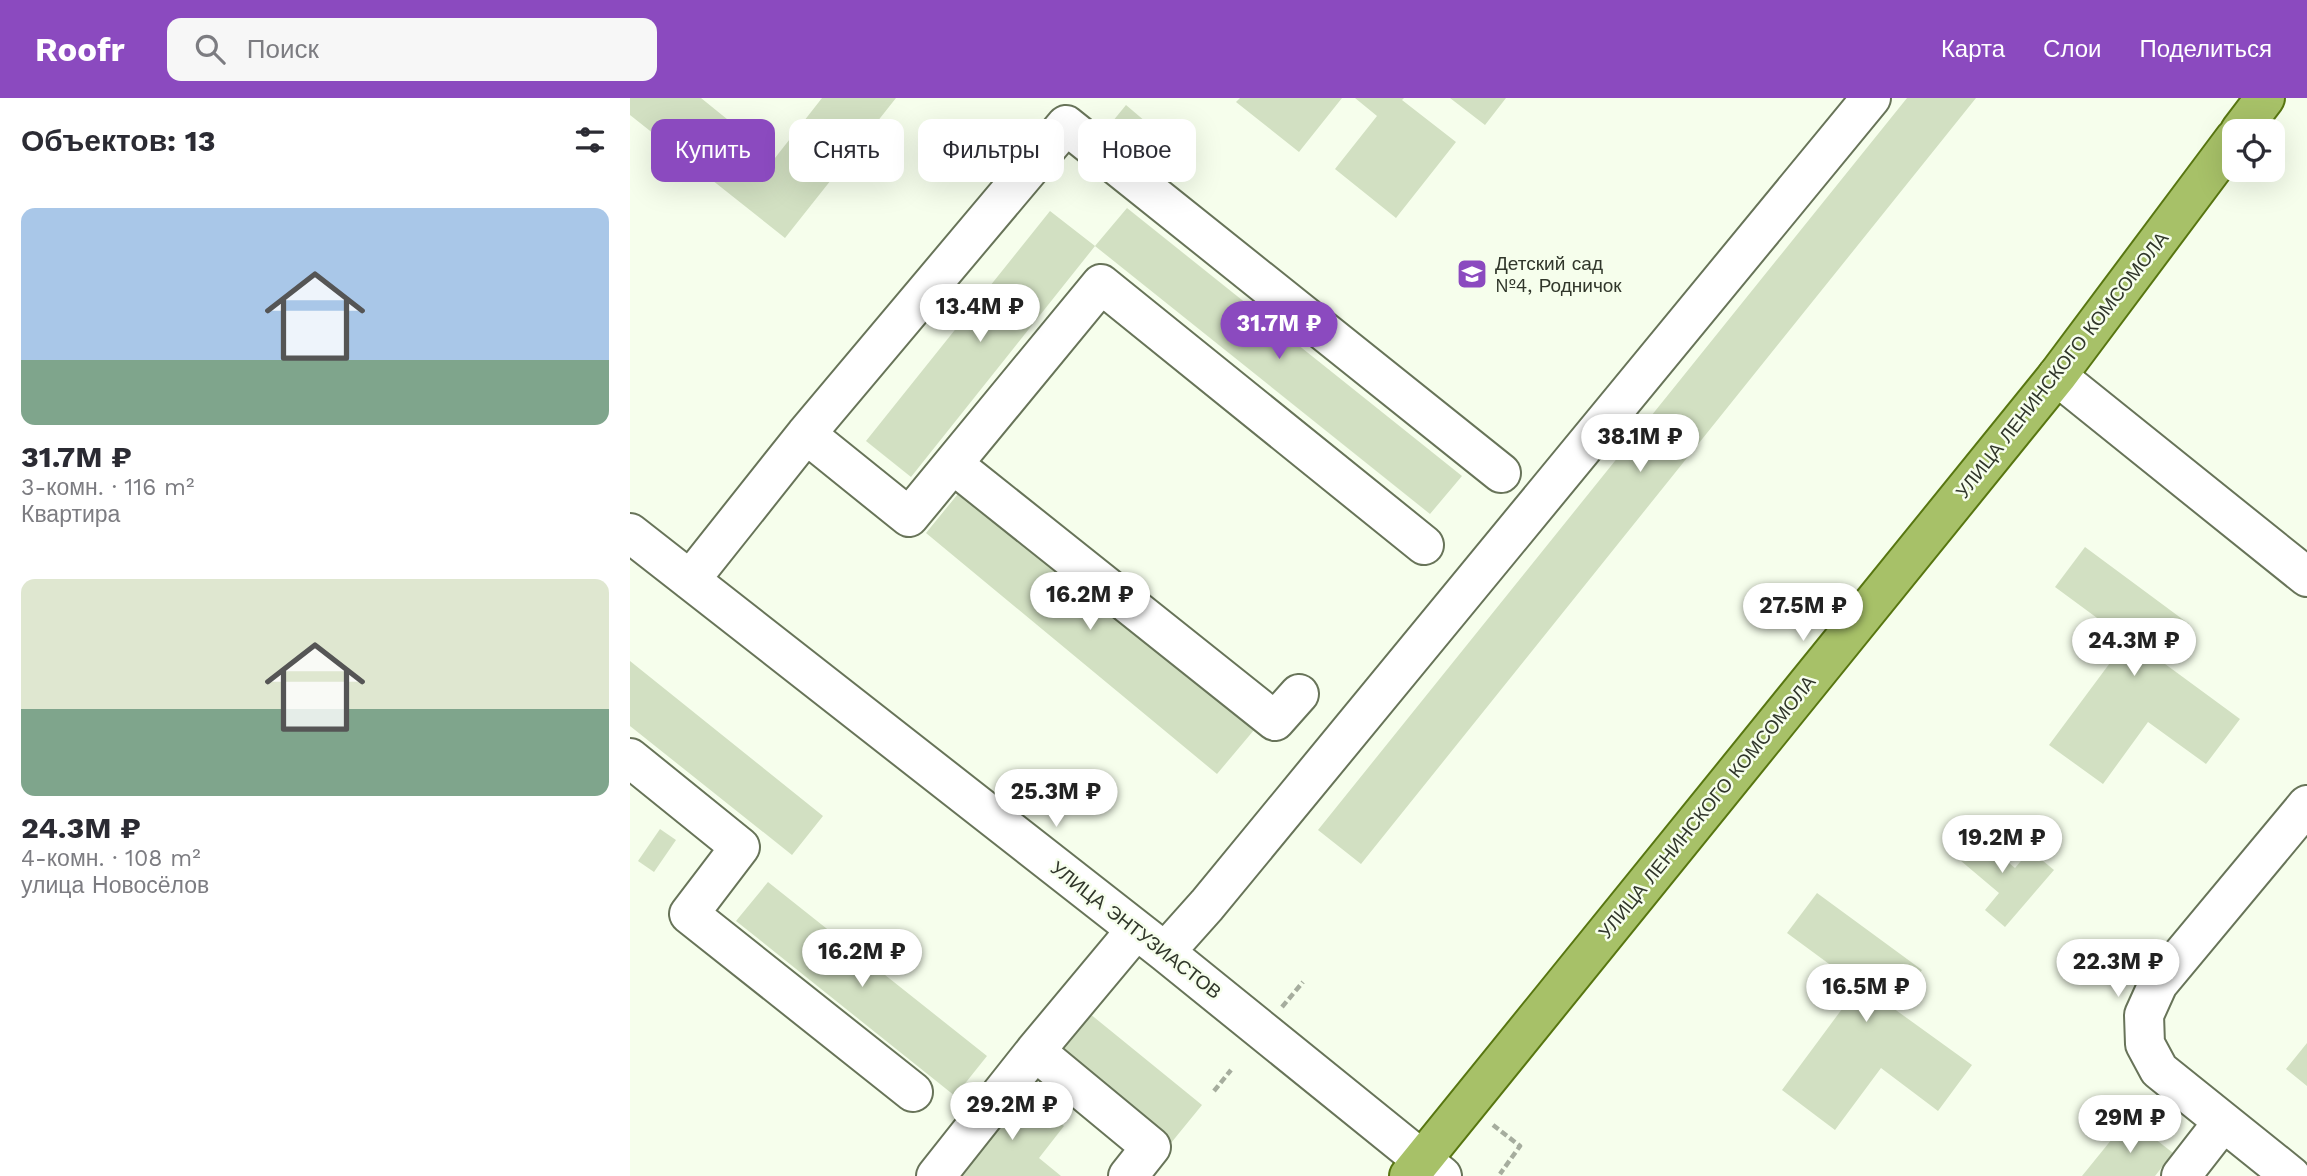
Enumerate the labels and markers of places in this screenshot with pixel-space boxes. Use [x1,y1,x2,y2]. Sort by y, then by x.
place label: Детский сад №4, Родничок [1495,252,1622,297]
school or university icon: Детский сад №4, Родничок [1455,257,1489,291]
pin: 13.4M ₽ [915,285,1045,344]
pin: 31.7M ₽ [1214,302,1344,361]
pin: 38.1M ₽ [1575,414,1705,474]
pin: 16.2M ₽ [1025,573,1155,632]
pin: 27.5M ₽ [1738,584,1868,643]
pin: 24.3M ₽ [2069,618,2199,678]
pin: 25.3M ₽ [991,770,1121,829]
pin: 19.2M ₽ [1937,816,2067,875]
pin: 16.2M ₽ [797,930,927,989]
pin: 22.3M ₽ [2053,940,2183,999]
pin: 16.5M ₽ [1801,964,1931,1024]
pin: 29.2M ₽ [947,1082,1077,1142]
pin: 29M ₽ [2081,1096,2179,1155]

